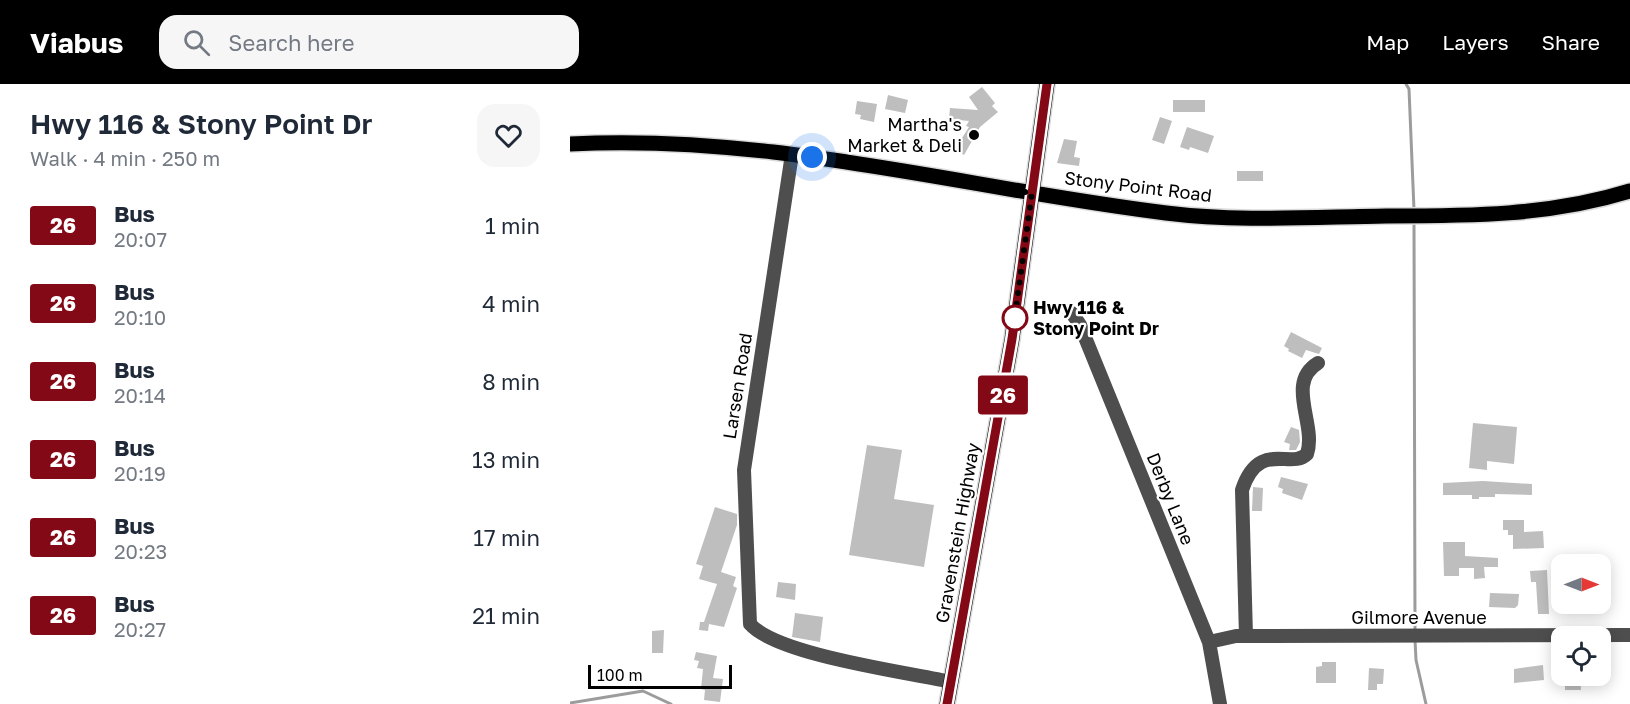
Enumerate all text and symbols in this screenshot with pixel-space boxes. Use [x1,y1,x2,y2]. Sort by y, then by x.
search box [159,15,579,69]
text: Viabus [30,26,123,59]
icon: search [180,26,213,59]
text: Search here [228,29,354,56]
text: Map [1366,29,1409,55]
text: Layers [1442,29,1509,55]
text: Share [1542,29,1600,55]
button: heart [477,104,540,167]
text: Hwy 116 & Stony Point Dr [30,107,373,140]
place label: Martha's Market & Deli [847,113,962,156]
marker: Martha's Market & Deli [967,128,981,142]
your location [797,142,827,172]
text: Walk · 4 min · 250 m [30,146,220,170]
street label: Stony Point Road [1063,166,1213,206]
text: Bus [114,200,155,227]
text: 26 [50,212,76,238]
text: 1 min [485,212,540,239]
text: 20:07 [114,227,167,251]
text: Bus [114,278,155,305]
text: 26 [50,290,76,316]
text: 4 min [482,290,540,317]
place label: Hwy 116 & Stony Point Dr [1033,296,1159,339]
text: 20:10 [114,305,166,329]
marker: Hwy 116 & Stony Point Dr [1002,305,1028,331]
street label: Larsen Road [718,331,756,441]
text: Bus [114,356,155,383]
text: 26 [50,368,76,394]
text: 8 min [482,368,540,395]
line badge: 26 [976,376,1030,414]
text: 26 [990,382,1016,408]
text: 20:14 [114,383,166,407]
text: Bus [114,434,155,461]
street label: Gravenstein Highway [930,441,984,625]
text: 26 [50,446,76,472]
text: 13 min [472,446,540,473]
street label: Derby Lane [1142,449,1199,548]
text: 20:19 [114,461,166,485]
text: Bus [114,512,155,539]
text: 26 [50,524,76,550]
text: 17 min [473,524,540,551]
text: 20:23 [114,539,167,563]
north arrow [1551,554,1611,614]
map controls [1551,554,1611,686]
text: Bus [114,590,155,617]
text: 26 [50,602,76,628]
text: 21 min [472,602,540,629]
street label: Gilmore Avenue [1351,606,1487,628]
text: 20:27 [114,617,166,641]
button: locate [1551,626,1611,686]
scale bar [588,662,732,690]
text: 100 m [597,665,643,685]

